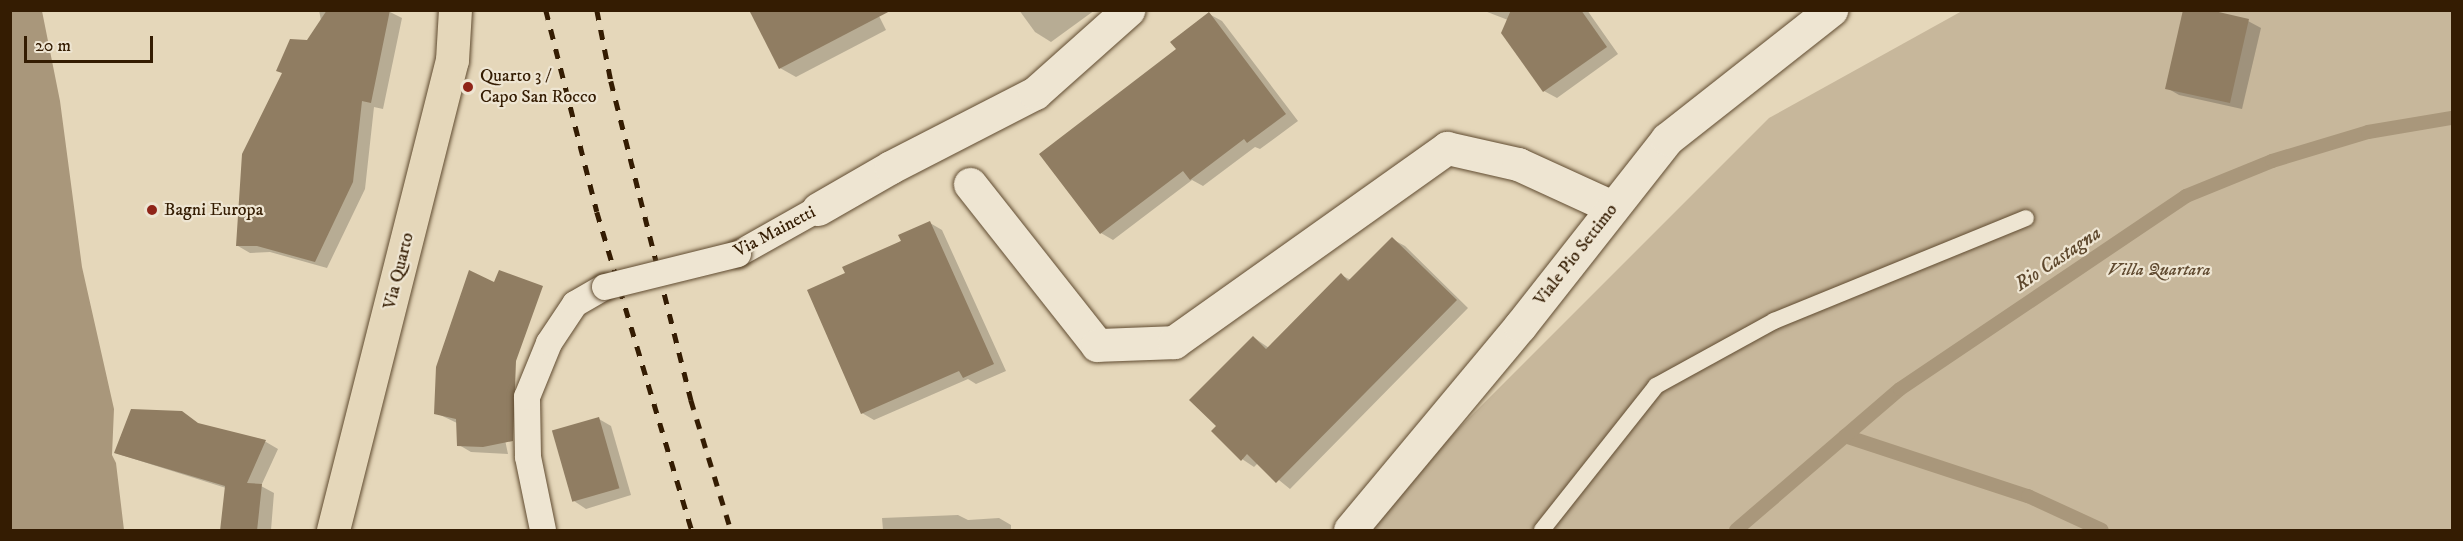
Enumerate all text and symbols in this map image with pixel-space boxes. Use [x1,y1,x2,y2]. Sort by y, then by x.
scale bar [27,24,156,62]
text: 20 m [35,35,71,57]
place label: Quarto 3 / Capo San Rocco [480,66,597,109]
marker: Quarto 3 / Capo San Rocco [461,80,475,94]
place label: Bagni Europa [164,199,263,221]
street label: Viale Pio Settimo [1530,200,1622,310]
street label: Via Mainetti [731,202,819,262]
marker: Bagni Europa [145,203,159,217]
water label: Rio Castagna [2010,221,2106,297]
street label: Via Quarto [379,230,419,312]
park label: Villa Quartara [2108,259,2210,281]

